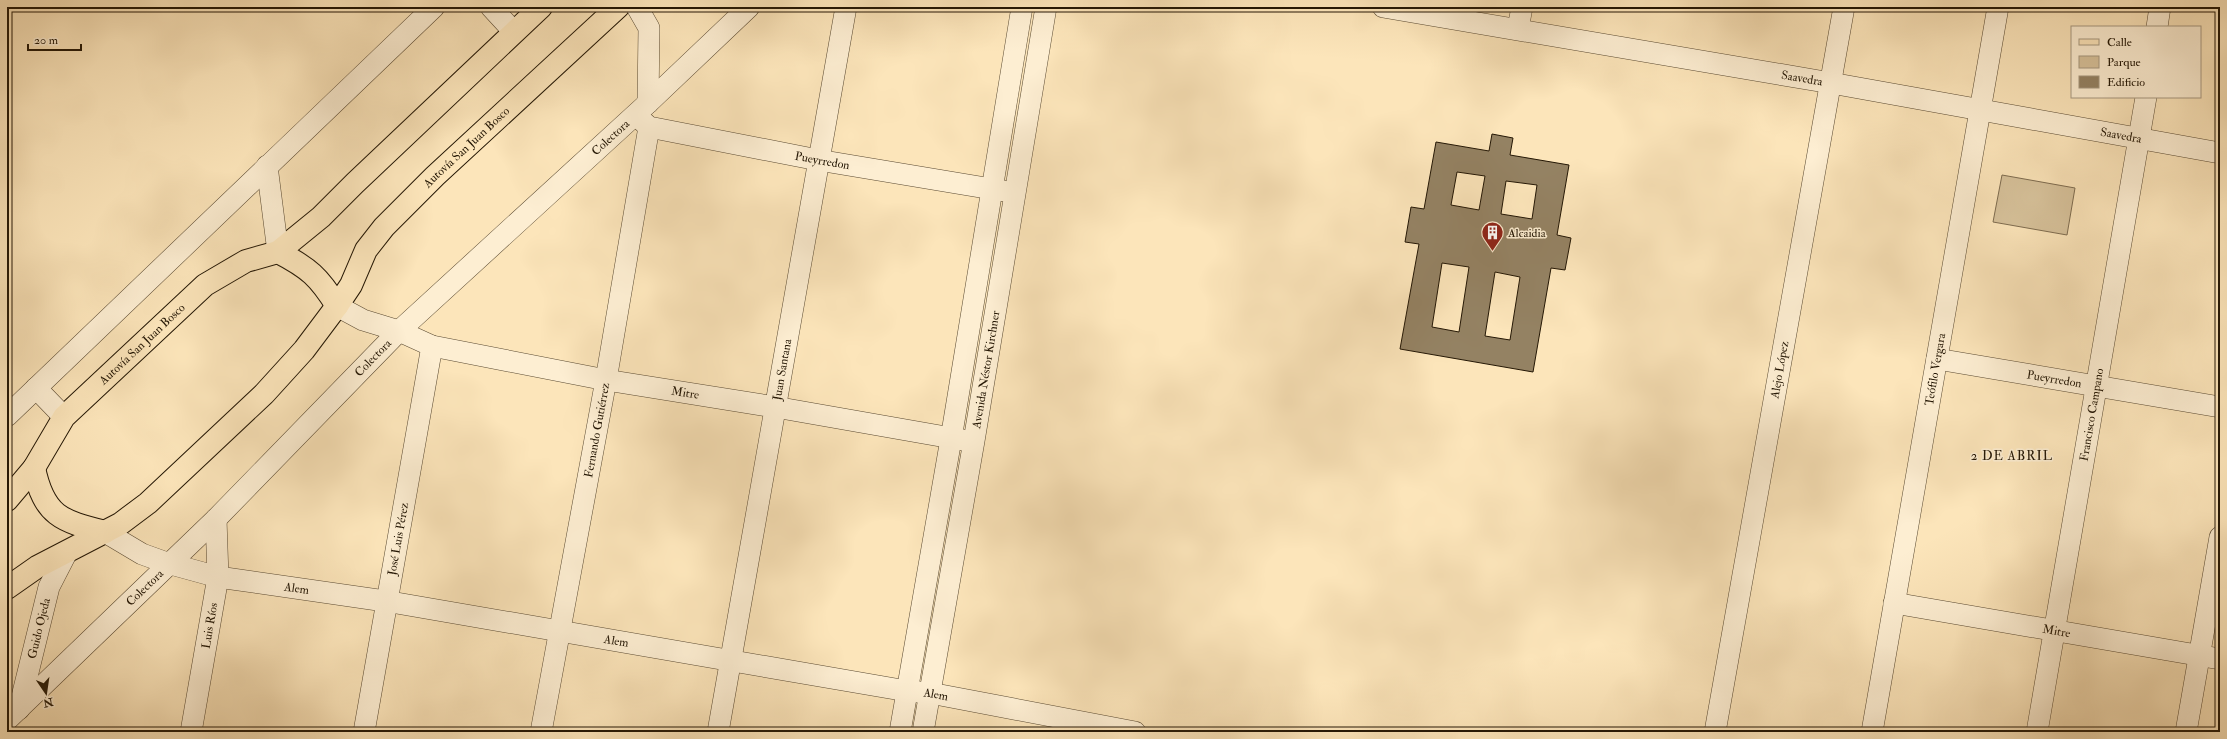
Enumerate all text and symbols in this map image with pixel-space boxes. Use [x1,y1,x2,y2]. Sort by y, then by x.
scale bar [28,26,81,52]
legend [2071,26,2201,98]
text: 20 m [34,33,59,48]
text: Calle [2107,35,2132,50]
text: Parque [2107,55,2141,70]
street label: Saavedra [1780,67,1825,89]
text: Edificio [2107,75,2145,90]
street label: Autovía San Juan Bosco [419,103,513,192]
street label: Colectora [588,115,633,159]
street label: Saavedra [2099,124,2144,146]
street label: Pueyrredon [794,148,851,173]
building icon: Alcaidia [1480,220,1506,253]
place label: Alcaidia [1507,226,1547,241]
street label: Autovía San Juan Bosco [95,300,188,388]
street label: Avenida Néstor Kirchner [969,309,1003,430]
street label: Teófilo Vergara [1921,331,1949,407]
street label: Colectora [351,335,395,380]
street label: Juan Santana [769,337,795,403]
street label: Alejo López [1767,340,1792,401]
street label: Pueyrredon [2026,367,2083,391]
street label: Francisco Campano [2076,367,2107,462]
street label: Fernando Gutiérrez [581,381,613,479]
street label: Mitre [670,383,700,402]
district label: 2 DE ABRIL [1971,448,2053,464]
street label: José Luis Pérez [384,501,412,578]
street label: Colectora [123,565,167,609]
street label: Alem [282,579,311,598]
street label: Guido Ojeda [24,595,54,660]
street label: Luis Ríos [198,601,221,650]
street label: Mitre [2042,621,2072,641]
street label: Alem [602,631,631,651]
north arrow [26,673,66,713]
street label: Alem [922,685,950,704]
text: N [41,695,55,710]

